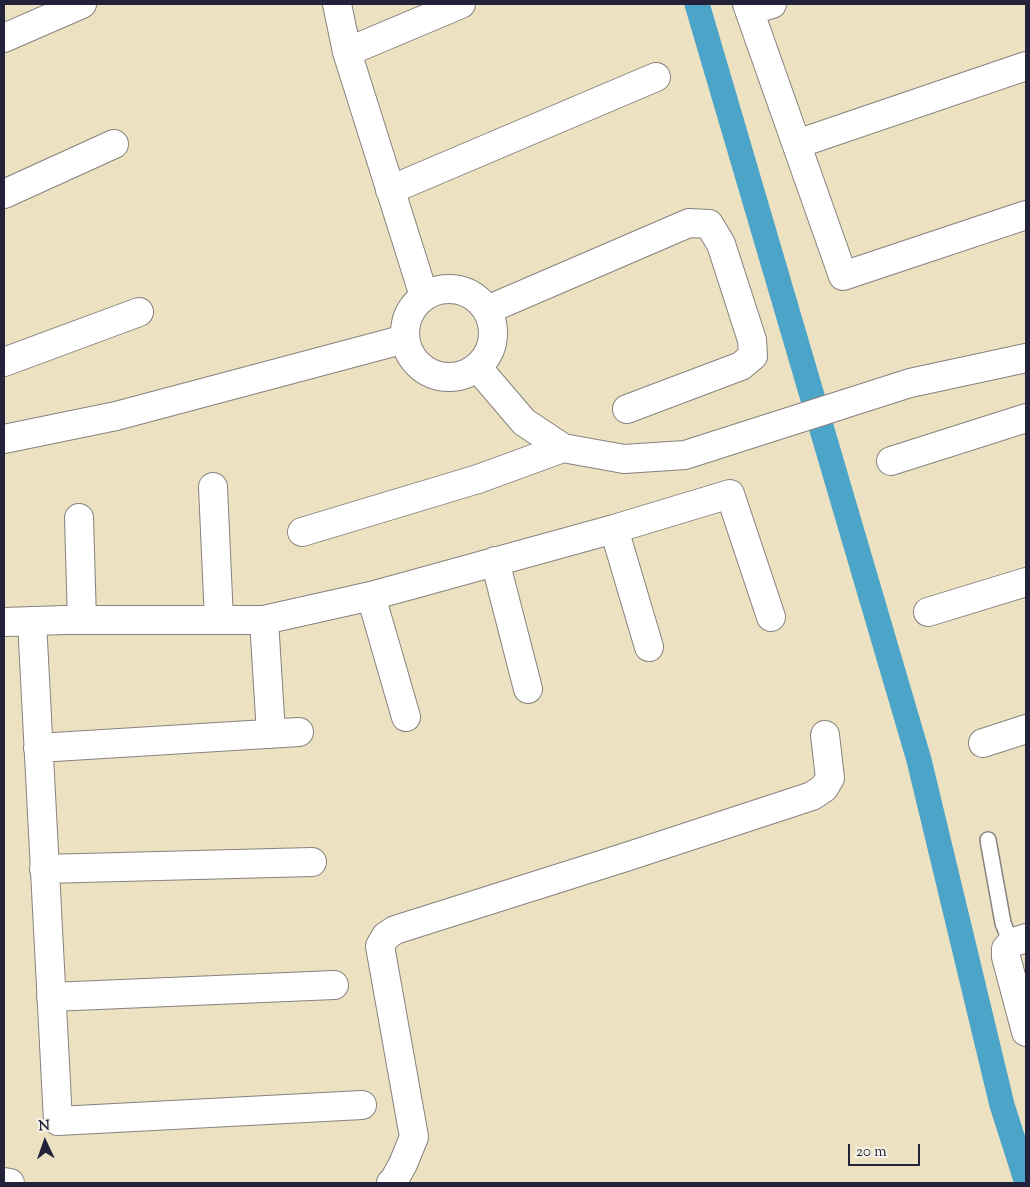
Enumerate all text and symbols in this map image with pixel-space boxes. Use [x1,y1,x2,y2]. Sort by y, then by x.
north arrow [20,1117,70,1167]
text: N [38,1117,50,1137]
scale bar [850,1134,922,1166]
text: 20 m [856,1142,887,1163]

